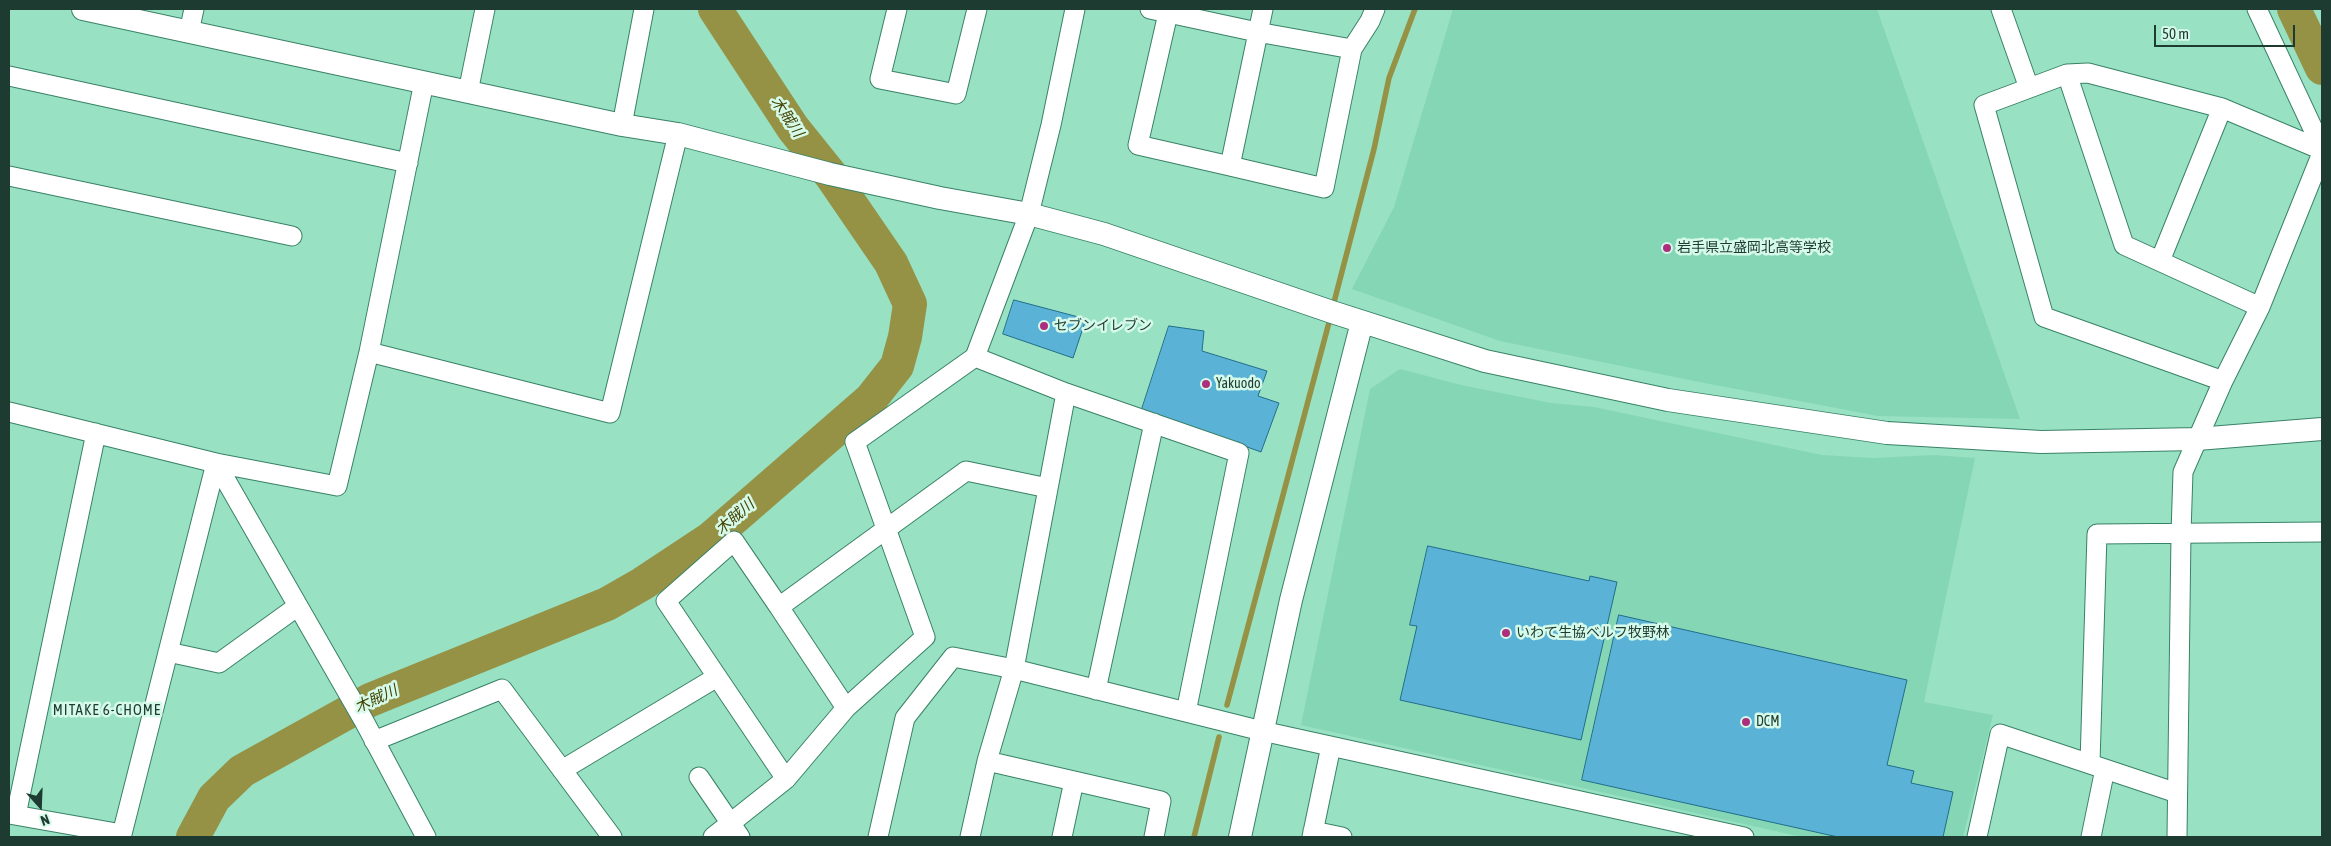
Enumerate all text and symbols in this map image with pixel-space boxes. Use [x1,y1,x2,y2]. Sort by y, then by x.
scale bar [2156,15,2297,47]
text: 50 m [2162,25,2189,42]
water label: 木賊川 [767,93,807,141]
place label: 岩手県立盛岡北高等学校 [1677,240,1831,256]
marker: 岩手県立盛岡北高等学校 [1661,242,1673,254]
place label: セブンイレブン [1054,318,1152,334]
marker: セブンイレブン [1038,320,1050,332]
place label: Yakuodo [1216,376,1261,392]
marker: Yakuodo [1200,378,1212,390]
water label: 木賊川 [712,495,758,539]
place label: いわて生協ベルフ牧野林 [1516,625,1670,641]
marker: いわて生協ベルフ牧野林 [1500,627,1512,639]
water label: 木賊川 [352,681,400,717]
district label: MITAKE 6-CHOME [51,701,163,719]
place label: DCM [1756,714,1780,730]
marker: DCM [1740,716,1752,728]
north arrow [15,781,65,831]
text: N [39,811,52,829]

